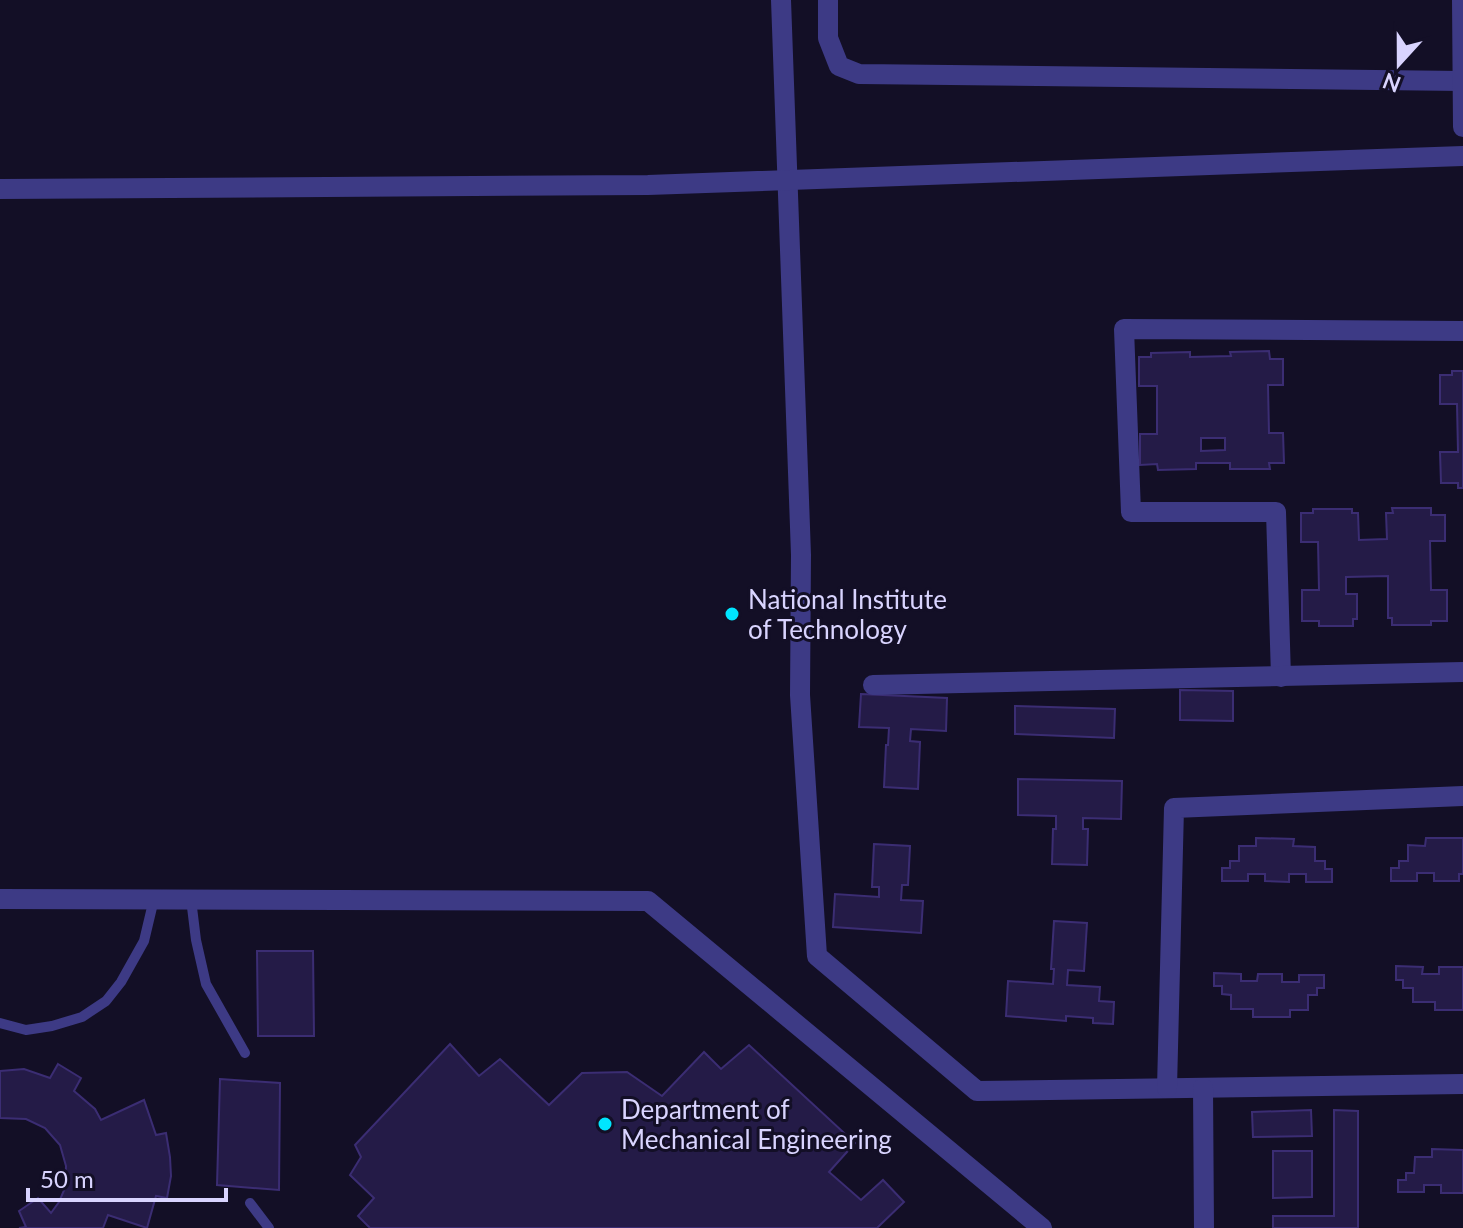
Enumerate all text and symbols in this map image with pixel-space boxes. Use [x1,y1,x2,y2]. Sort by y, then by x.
north arrow [1359,24,1439,104]
text: N [1379,67,1404,99]
place label: National Institute of Technology [748,583,947,645]
marker: National Institute of Technology [723,605,741,623]
place label: Department of Mechanical Engineering [621,1093,892,1155]
marker: Department of Mechanical Engineering [596,1115,614,1133]
scale bar [28,1152,226,1202]
text: 50 m [40,1164,94,1193]

